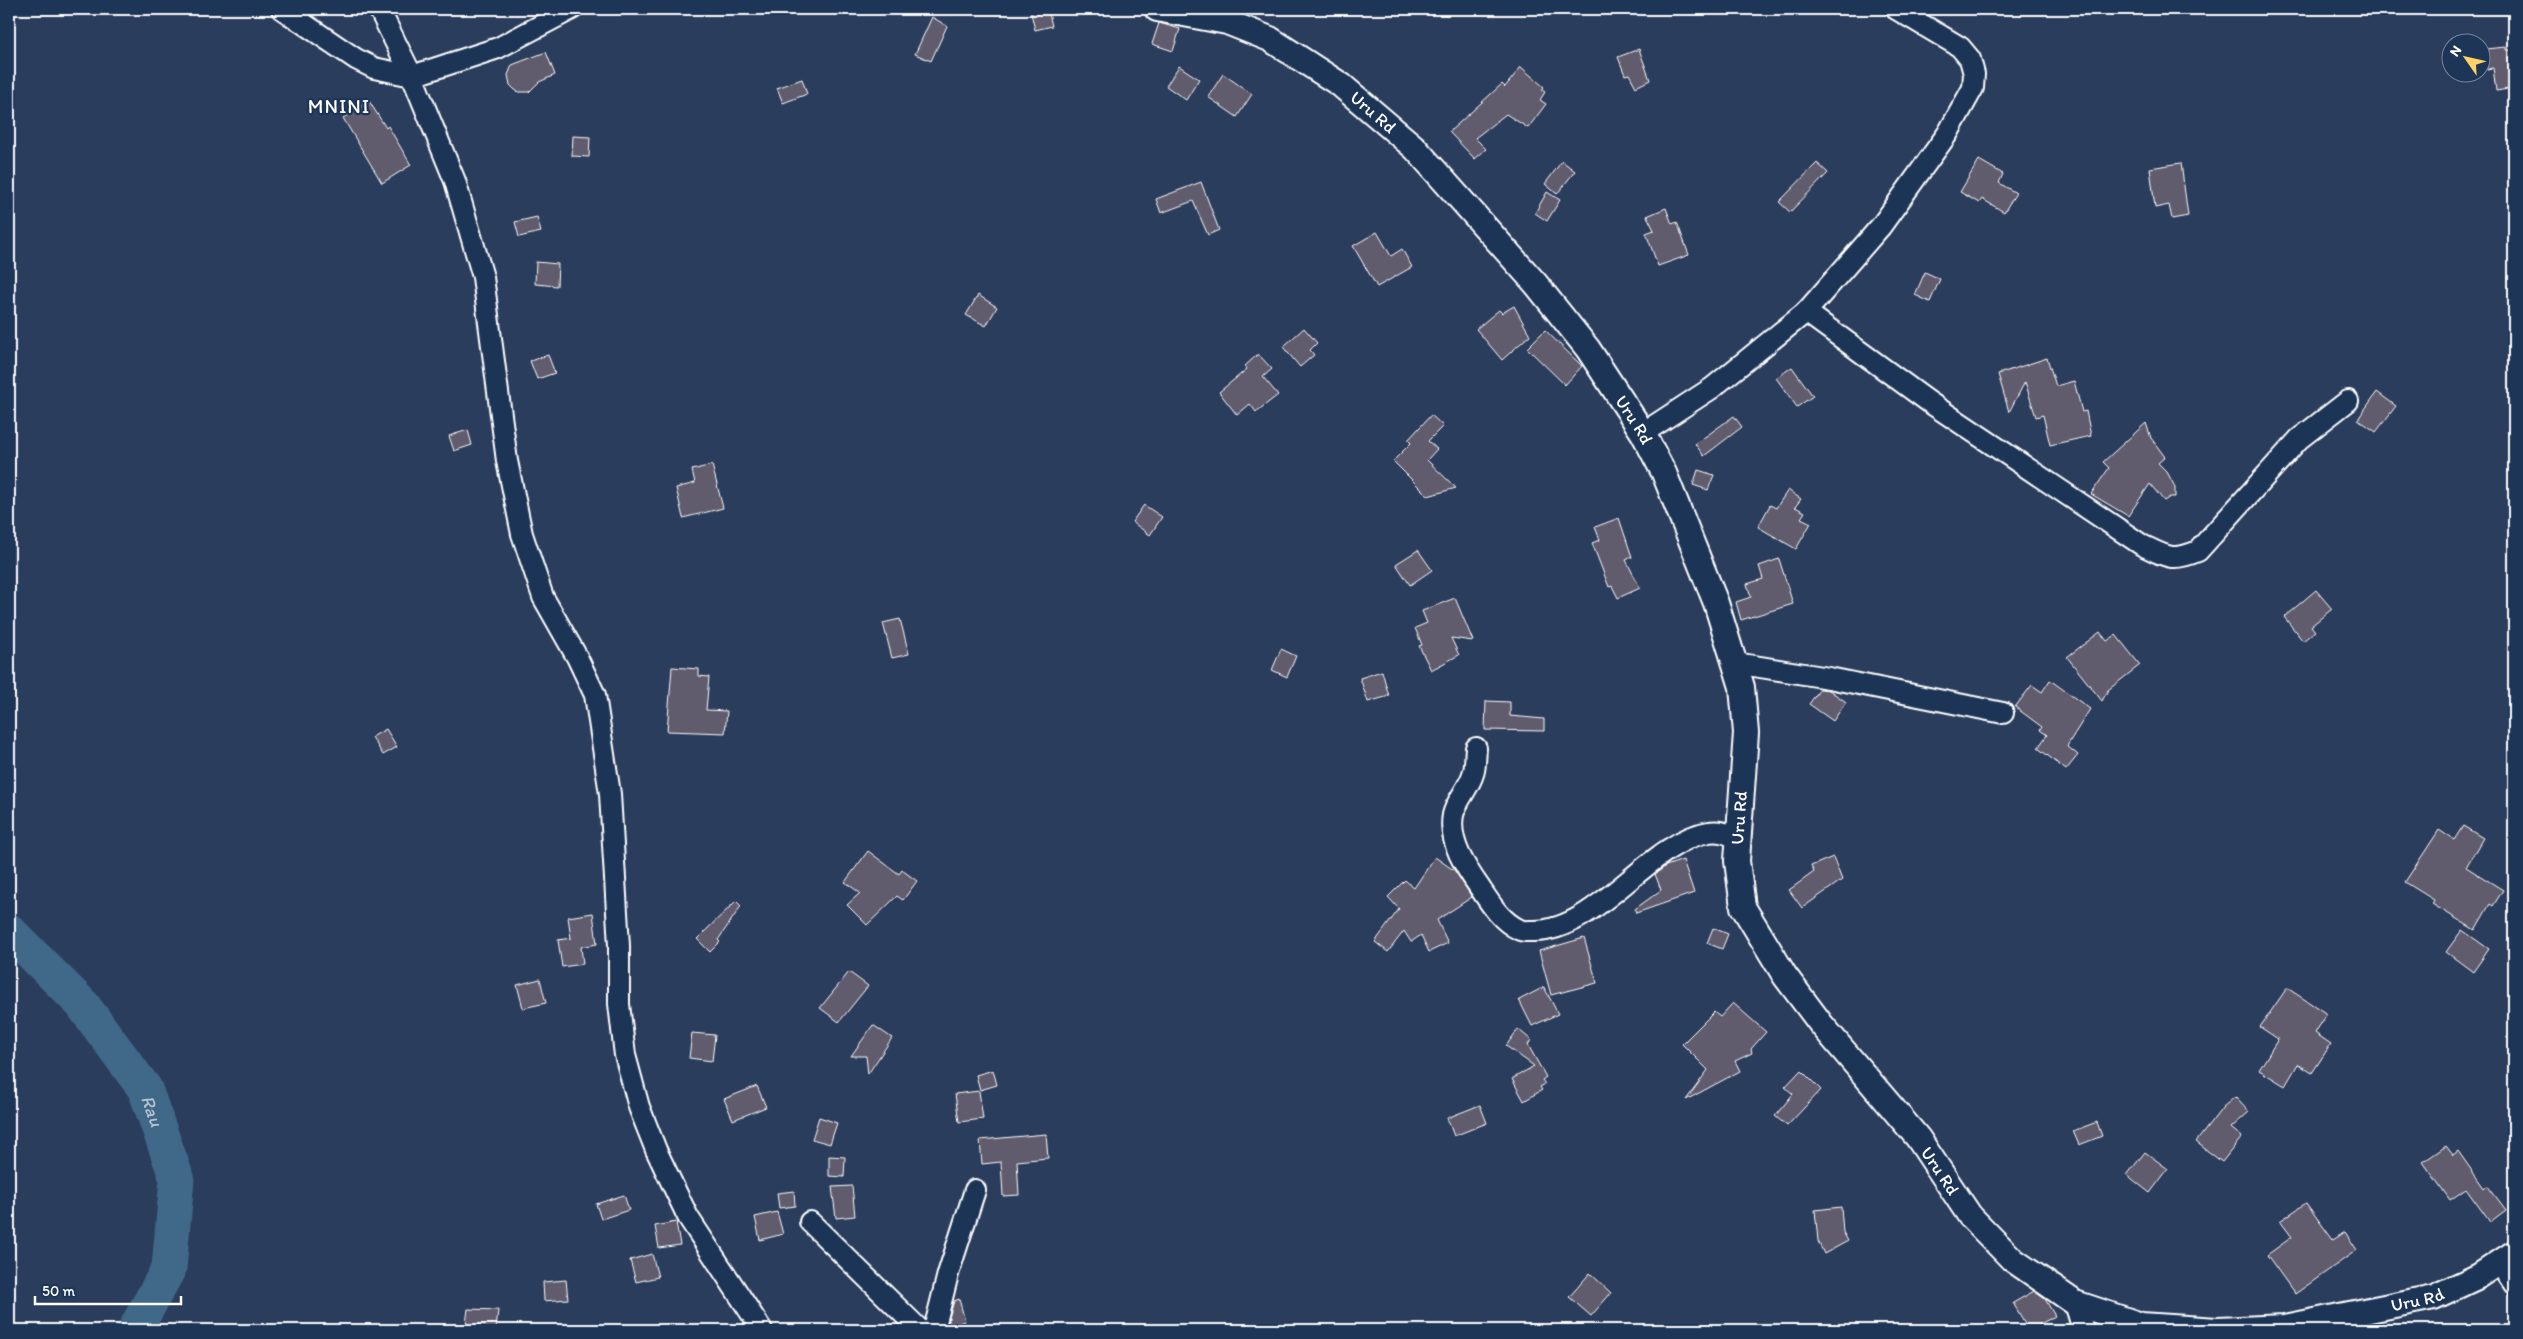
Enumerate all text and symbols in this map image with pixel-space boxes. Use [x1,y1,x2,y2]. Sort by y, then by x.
north arrow [2440,32,2490,82]
text: N [2446,42,2465,60]
street label: Uru Rd [1345,86,1401,138]
district label: MNINI [308,94,370,118]
street label: Uru Rd [1610,391,1658,448]
street label: Uru Rd [1726,790,1752,845]
water label: Rau [136,1092,169,1130]
street label: Uru Rd [1916,1143,1964,1200]
scale bar [35,1274,181,1306]
text: 50 m [42,1282,75,1300]
street label: Uru Rd [2389,1283,2448,1316]

